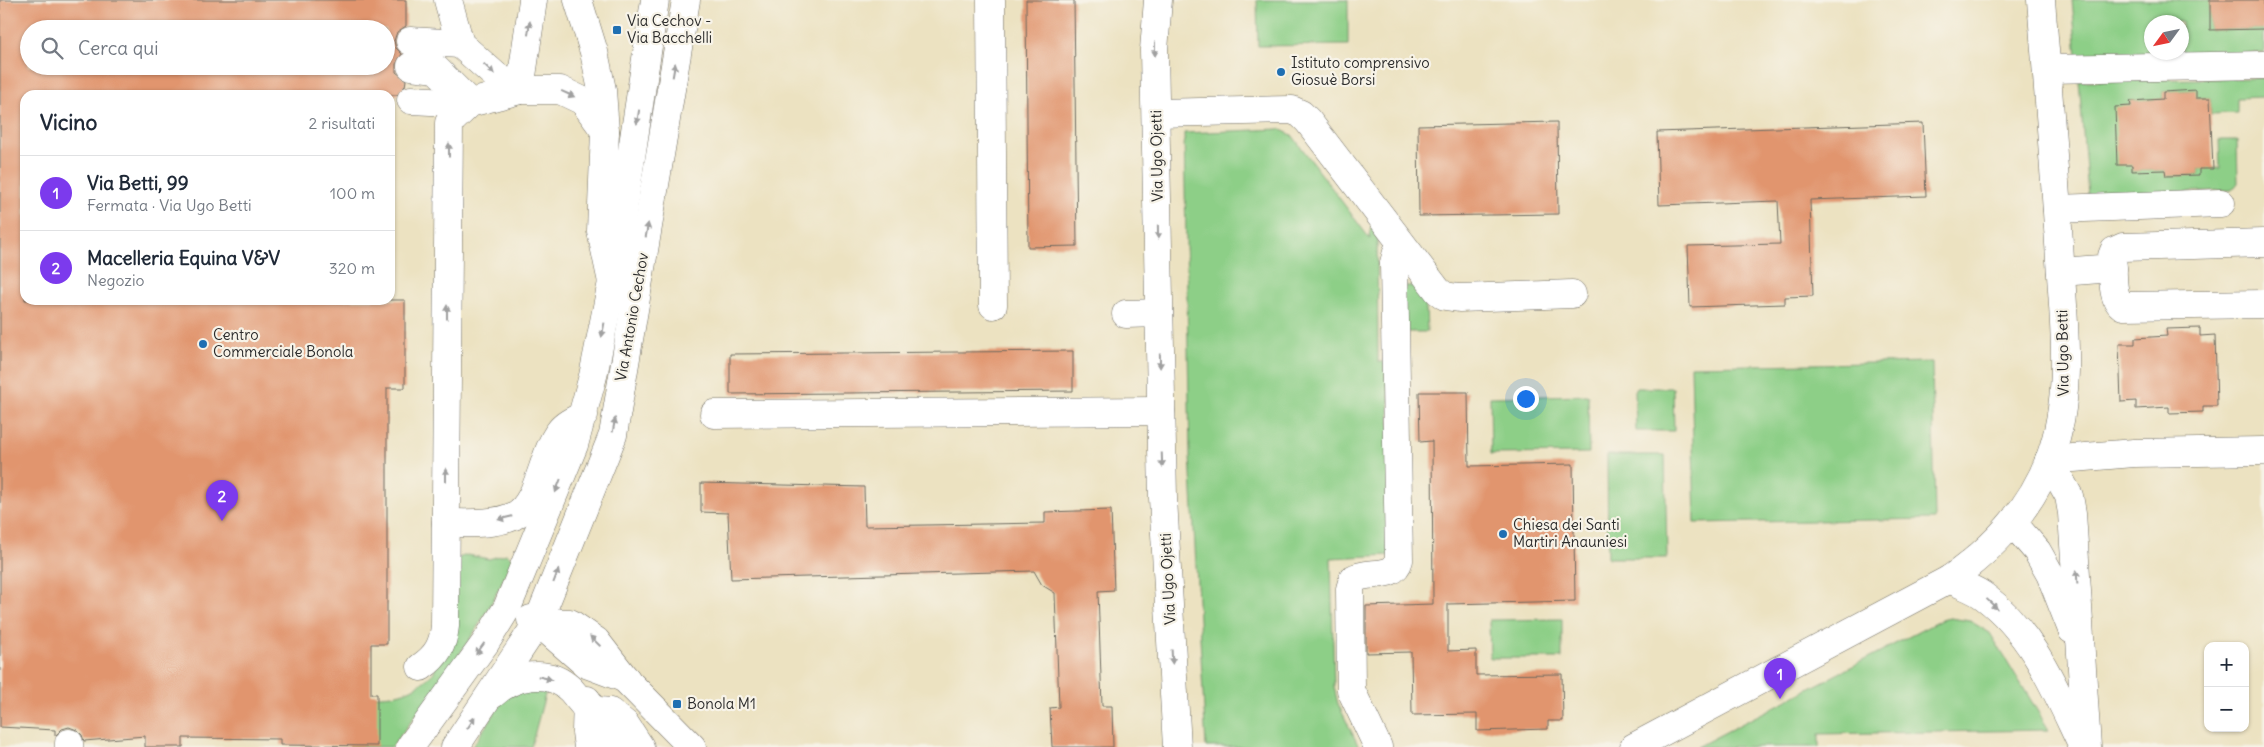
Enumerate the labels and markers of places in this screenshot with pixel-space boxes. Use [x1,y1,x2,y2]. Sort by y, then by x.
place label: Via Cechov - Via Bacchelli [627,11,712,47]
marker: Via Cechov - Via Bacchelli [611,24,623,36]
place label: Istituto comprensivo Giosuè Borsi [1291,53,1430,89]
marker: Istituto comprensivo Giosuè Borsi [1275,66,1287,78]
place label: Centro Commerciale Bonola [213,325,354,361]
marker: Centro Commerciale Bonola [197,338,209,350]
pin: 2 [206,480,238,521]
place label: Chiesa dei Santi Martiri Anauniesi [1513,515,1627,551]
marker: Chiesa dei Santi Martiri Anauniesi [1497,528,1509,540]
pin: 1 [1764,658,1796,699]
place label: Bonola M1 [687,694,756,713]
marker: Bonola M1 [671,698,683,710]

